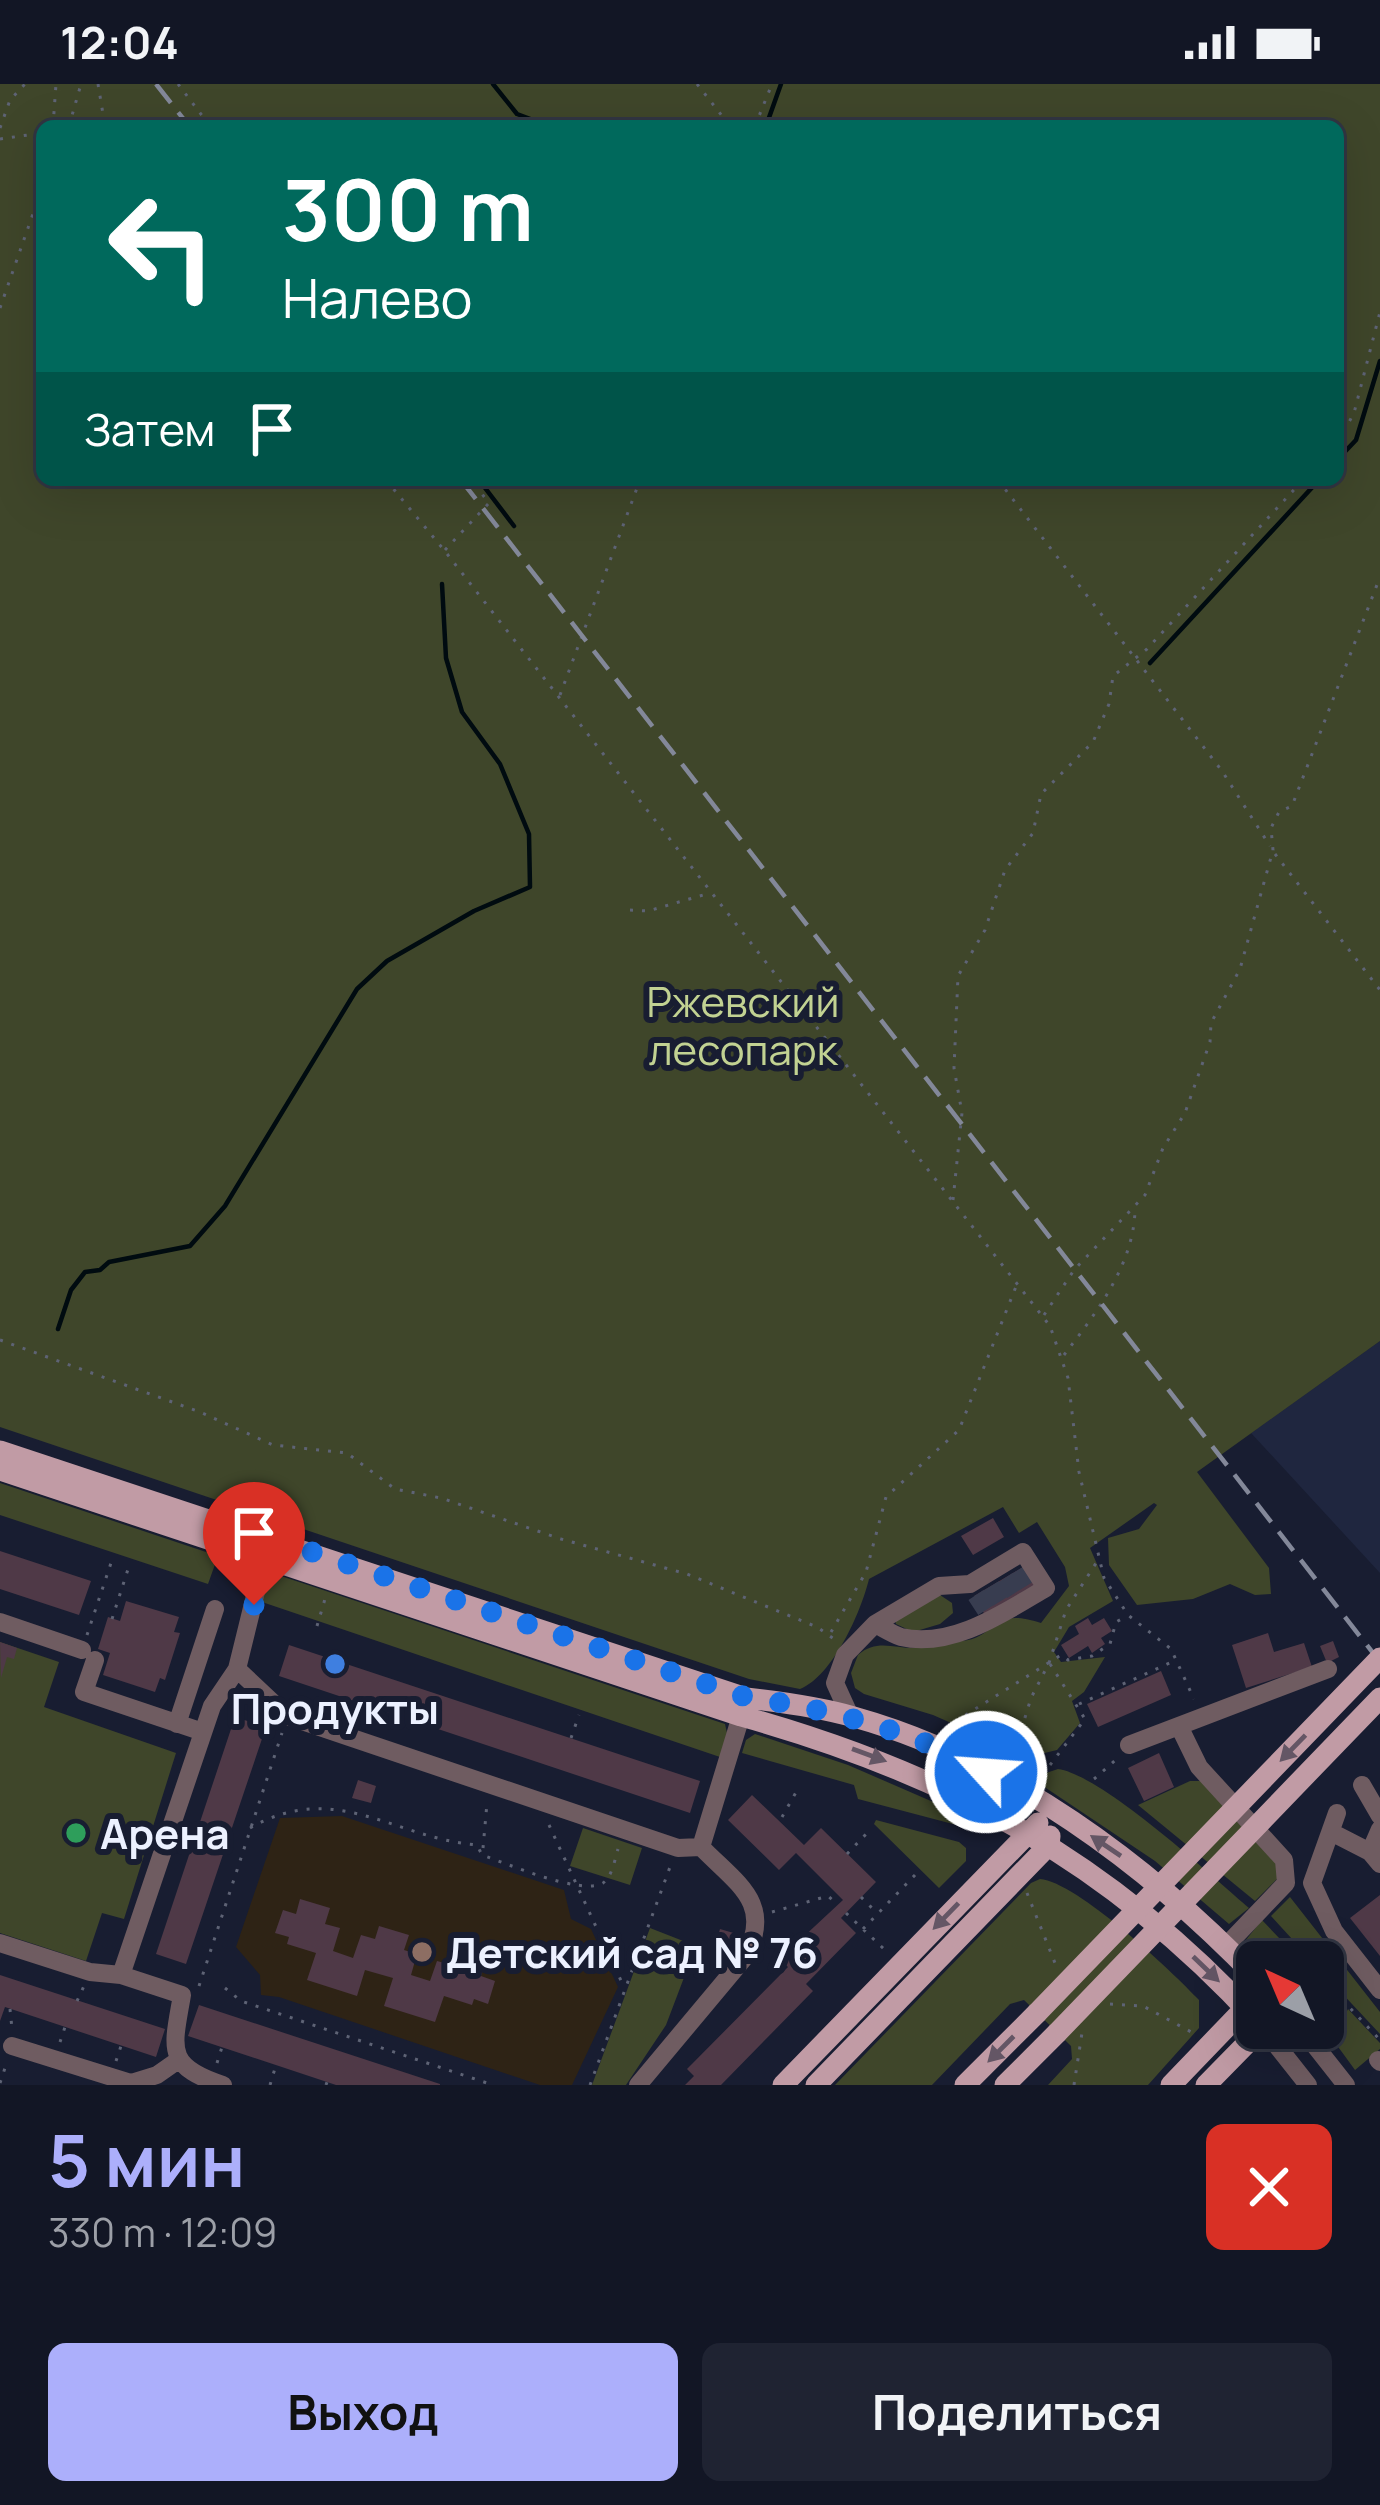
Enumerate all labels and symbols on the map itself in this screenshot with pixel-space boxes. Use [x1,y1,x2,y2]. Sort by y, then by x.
park label: Ржевский лесопарк [647,972,839,1078]
pin [203,1482,305,1605]
marker: Продукты [322,1651,348,1677]
place label: Продукты [231,1679,439,1737]
position arrow [923,1709,1049,1835]
one-way arrow [1279,1734,1307,1762]
one-way arrow [851,1747,887,1766]
place label: Арена [100,1804,230,1862]
marker: Арена [63,1820,89,1846]
one-way arrow [1090,1836,1123,1858]
one-way arrow [933,1901,961,1930]
place label: Детский сад № 76 [446,1923,818,1981]
marker: Детский сад № 76 [409,1939,435,1965]
north arrow [1236,1941,1344,2049]
one-way arrow [1191,1955,1220,1983]
one-way arrow [987,2035,1015,2063]

